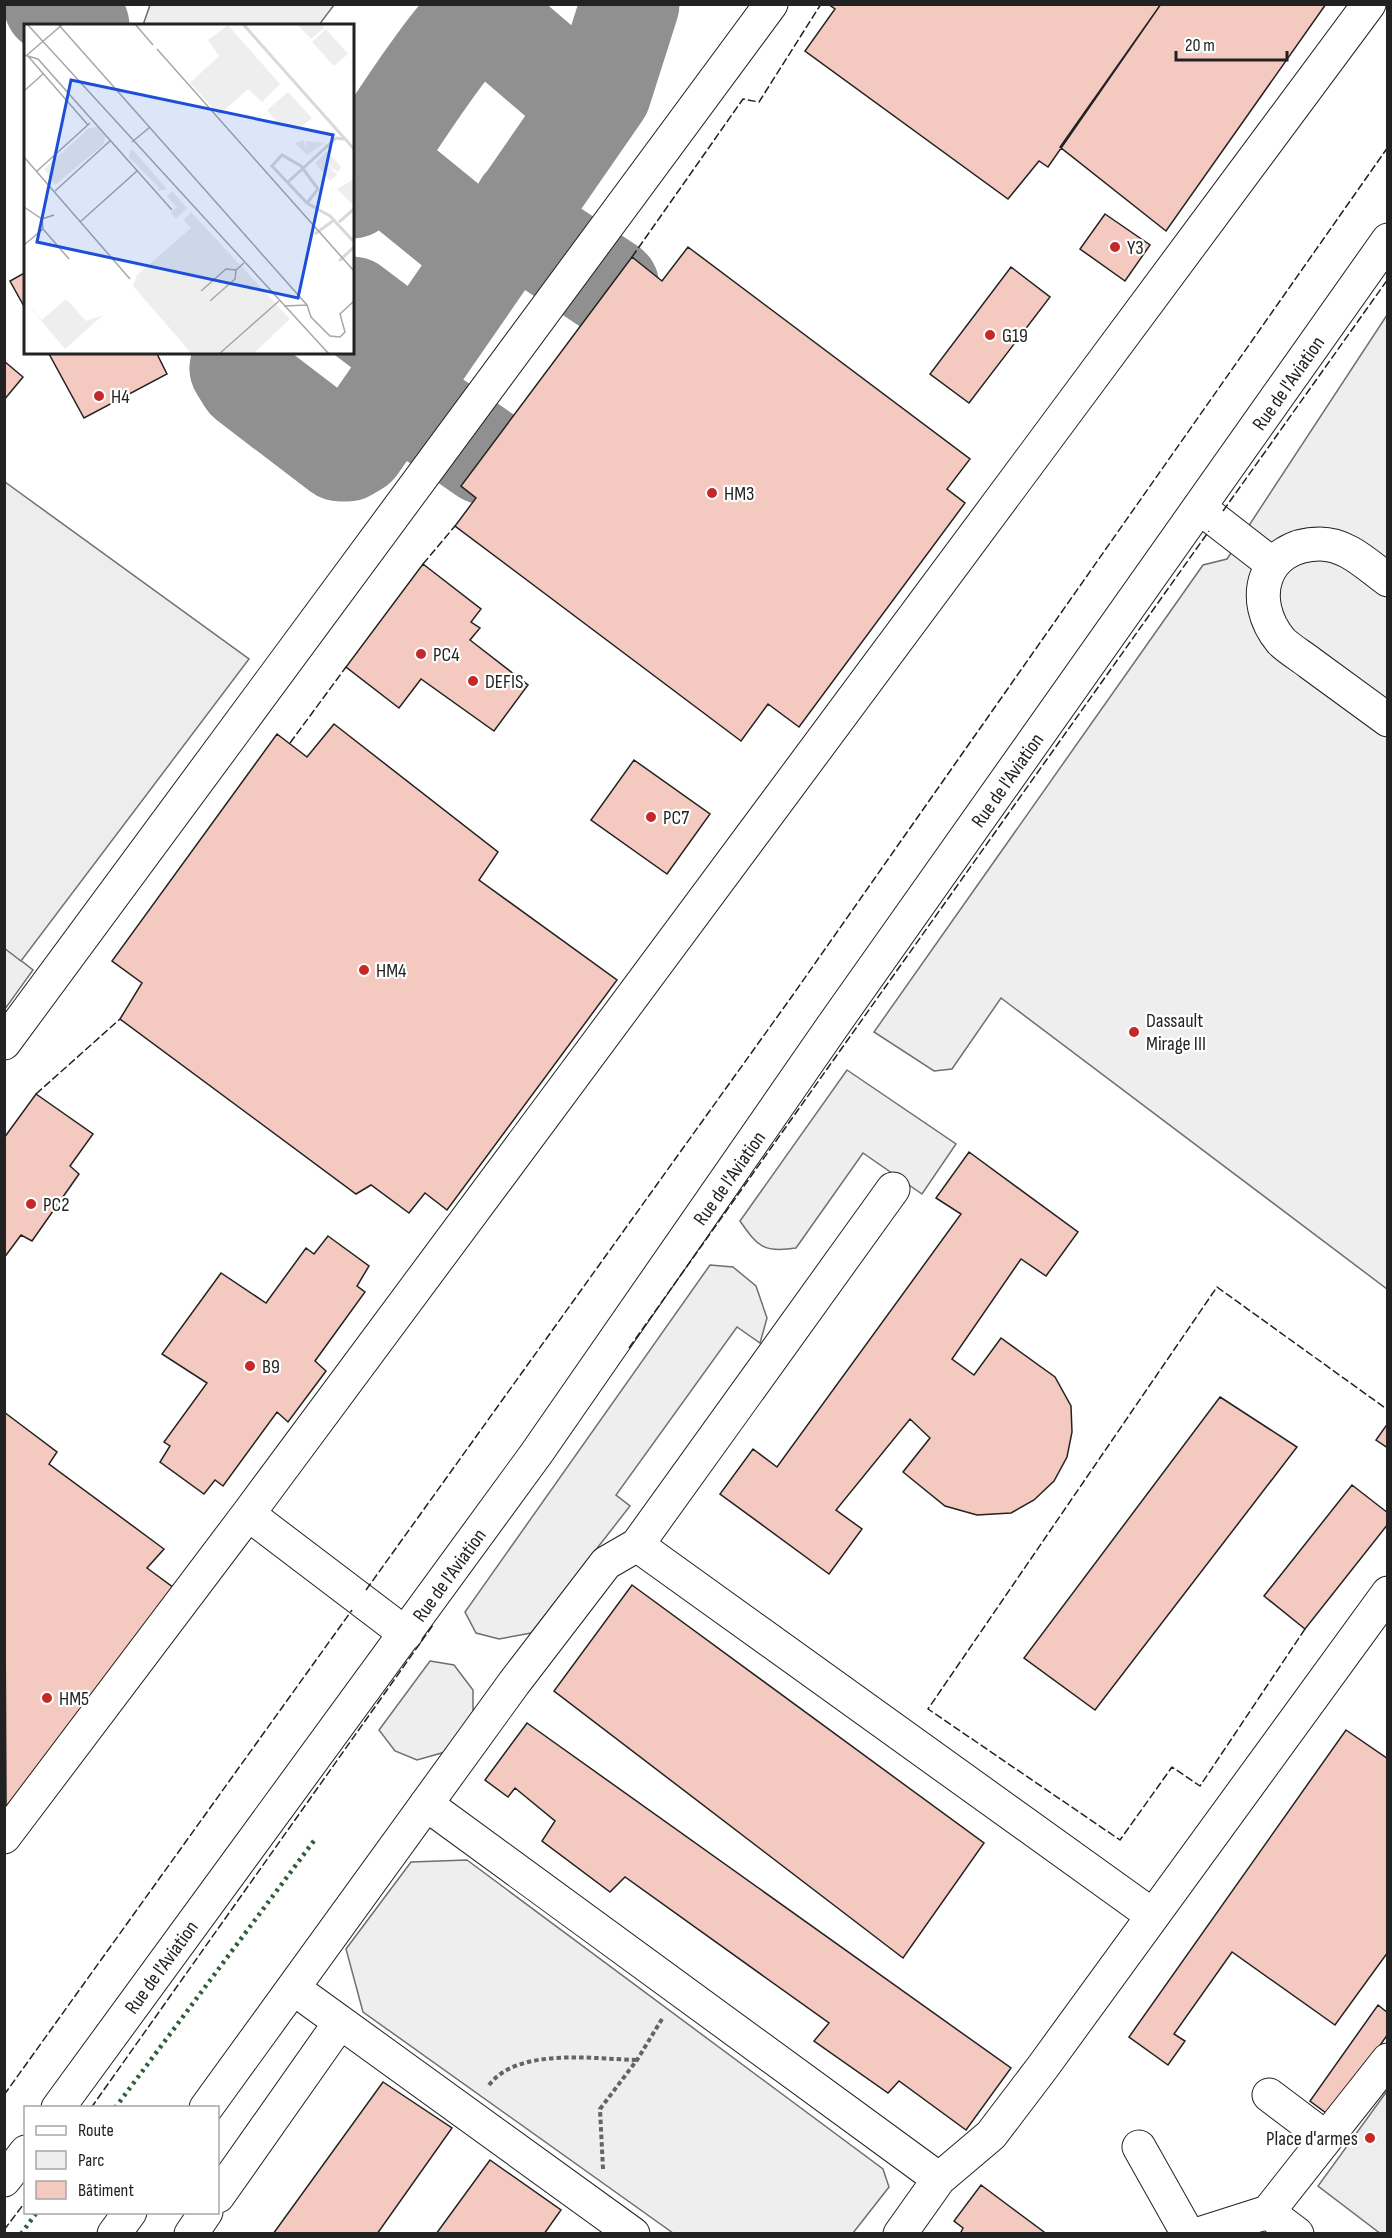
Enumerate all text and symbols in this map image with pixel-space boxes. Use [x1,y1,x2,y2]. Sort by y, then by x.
inset map [24,24,354,354]
scale bar [1176,24,1287,62]
text: 20 m [1185,35,1215,56]
place label: Y3 [1127,236,1144,260]
marker: Y3 [1108,240,1122,254]
place label: G19 [1002,324,1028,348]
marker: G19 [983,328,997,342]
street label: Rue de l'Aviation [1248,332,1330,435]
place label: H4 [111,385,130,409]
marker: H4 [92,389,106,403]
place label: HM3 [724,482,754,506]
marker: HM3 [705,486,719,500]
place label: PC4 [433,643,460,667]
marker: PC4 [414,647,428,661]
place label: DEFIS [485,670,524,694]
marker: DEFIS [466,674,480,688]
street label: Rue de l'Aviation [967,729,1049,832]
place label: PC7 [663,806,689,830]
marker: PC7 [644,810,658,824]
place label: HM4 [376,959,406,983]
marker: HM4 [357,963,371,977]
place label: Dassault Mirage III [1146,1009,1206,1056]
marker: Dassault Mirage III [1127,1025,1141,1039]
street label: Rue de l'Aviation [689,1127,771,1230]
place label: PC2 [43,1193,70,1217]
marker: PC2 [24,1197,38,1211]
place label: B9 [262,1355,280,1379]
marker: B9 [243,1359,257,1373]
street label: Rue de l'Aviation [408,1524,492,1627]
place label: HM5 [59,1687,89,1711]
marker: HM5 [40,1691,54,1705]
street label: Rue de l'Aviation [120,1916,204,2019]
legend [24,2106,219,2214]
text: Route [78,2120,114,2141]
place label: Place d'armes [1266,2127,1358,2151]
marker: Place d'armes [1363,2131,1377,2145]
text: Parc [78,2150,104,2171]
text: Bâtiment [78,2180,134,2201]

